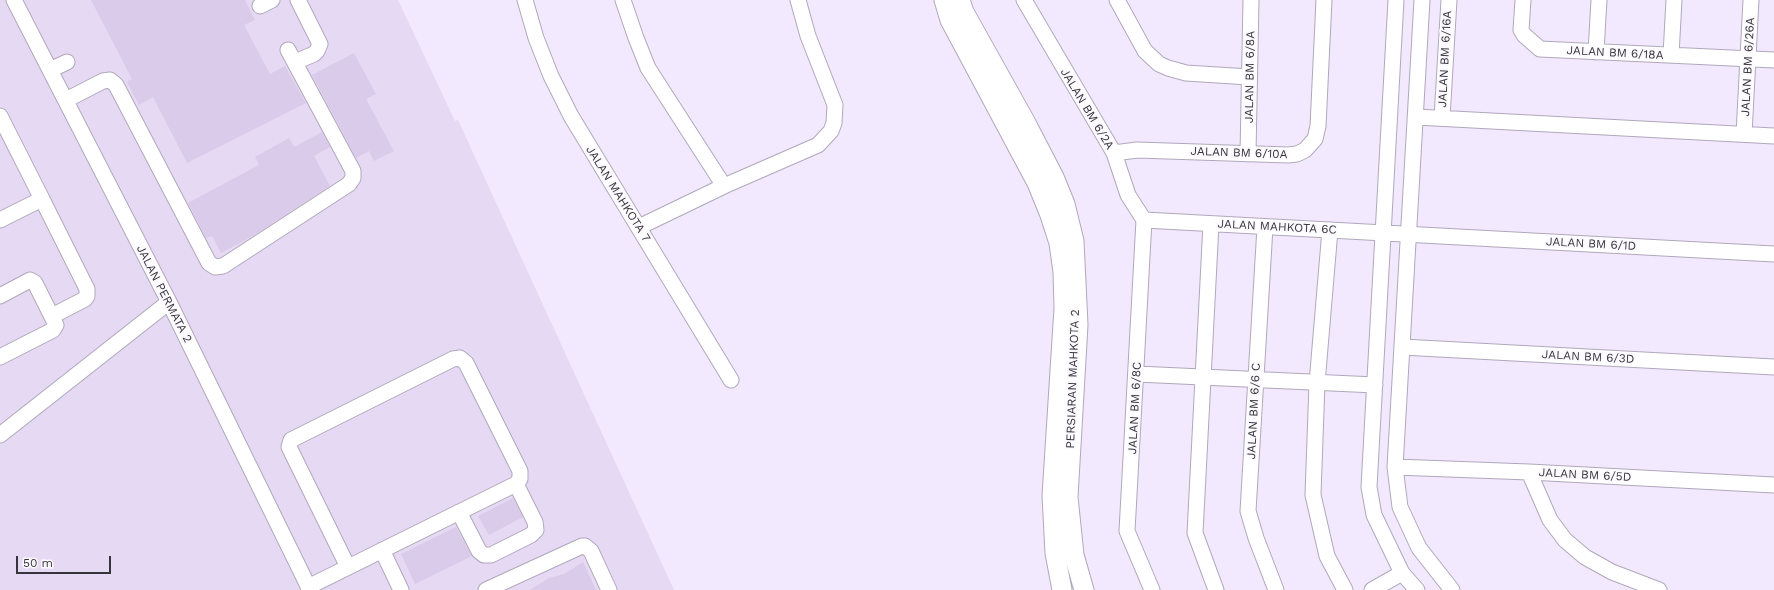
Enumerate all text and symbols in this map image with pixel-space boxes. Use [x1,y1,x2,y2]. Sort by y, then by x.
street label: JALAN BM 6/16A [1435,10,1455,108]
street label: JALAN BM 6/26A [1738,17,1758,117]
street label: JALAN BM 6/8A [1242,31,1258,123]
street label: JALAN BM 6/18A [1566,43,1664,63]
street label: JALAN BM 6/2A [1057,66,1117,152]
street label: JALAN MAHKOTA 7 [583,143,653,245]
street label: JALAN BM 6/10A [1190,144,1288,162]
street label: JALAN MAHKOTA 6C [1217,217,1337,237]
street label: JALAN BM 6/1D [1545,234,1637,254]
street label: JALAN PERMATA 2 [133,243,195,345]
street label: PERSIARAN MAHKOTA 2 [1063,309,1083,449]
street label: JALAN BM 6/3D [1541,347,1635,367]
street label: JALAN BM 6/8C [1125,361,1145,455]
street label: JALAN BM 6/6 C [1244,362,1264,460]
street label: JALAN BM 6/5D [1538,465,1632,485]
scale bar [18,548,113,574]
text: 50 m [23,556,53,570]

